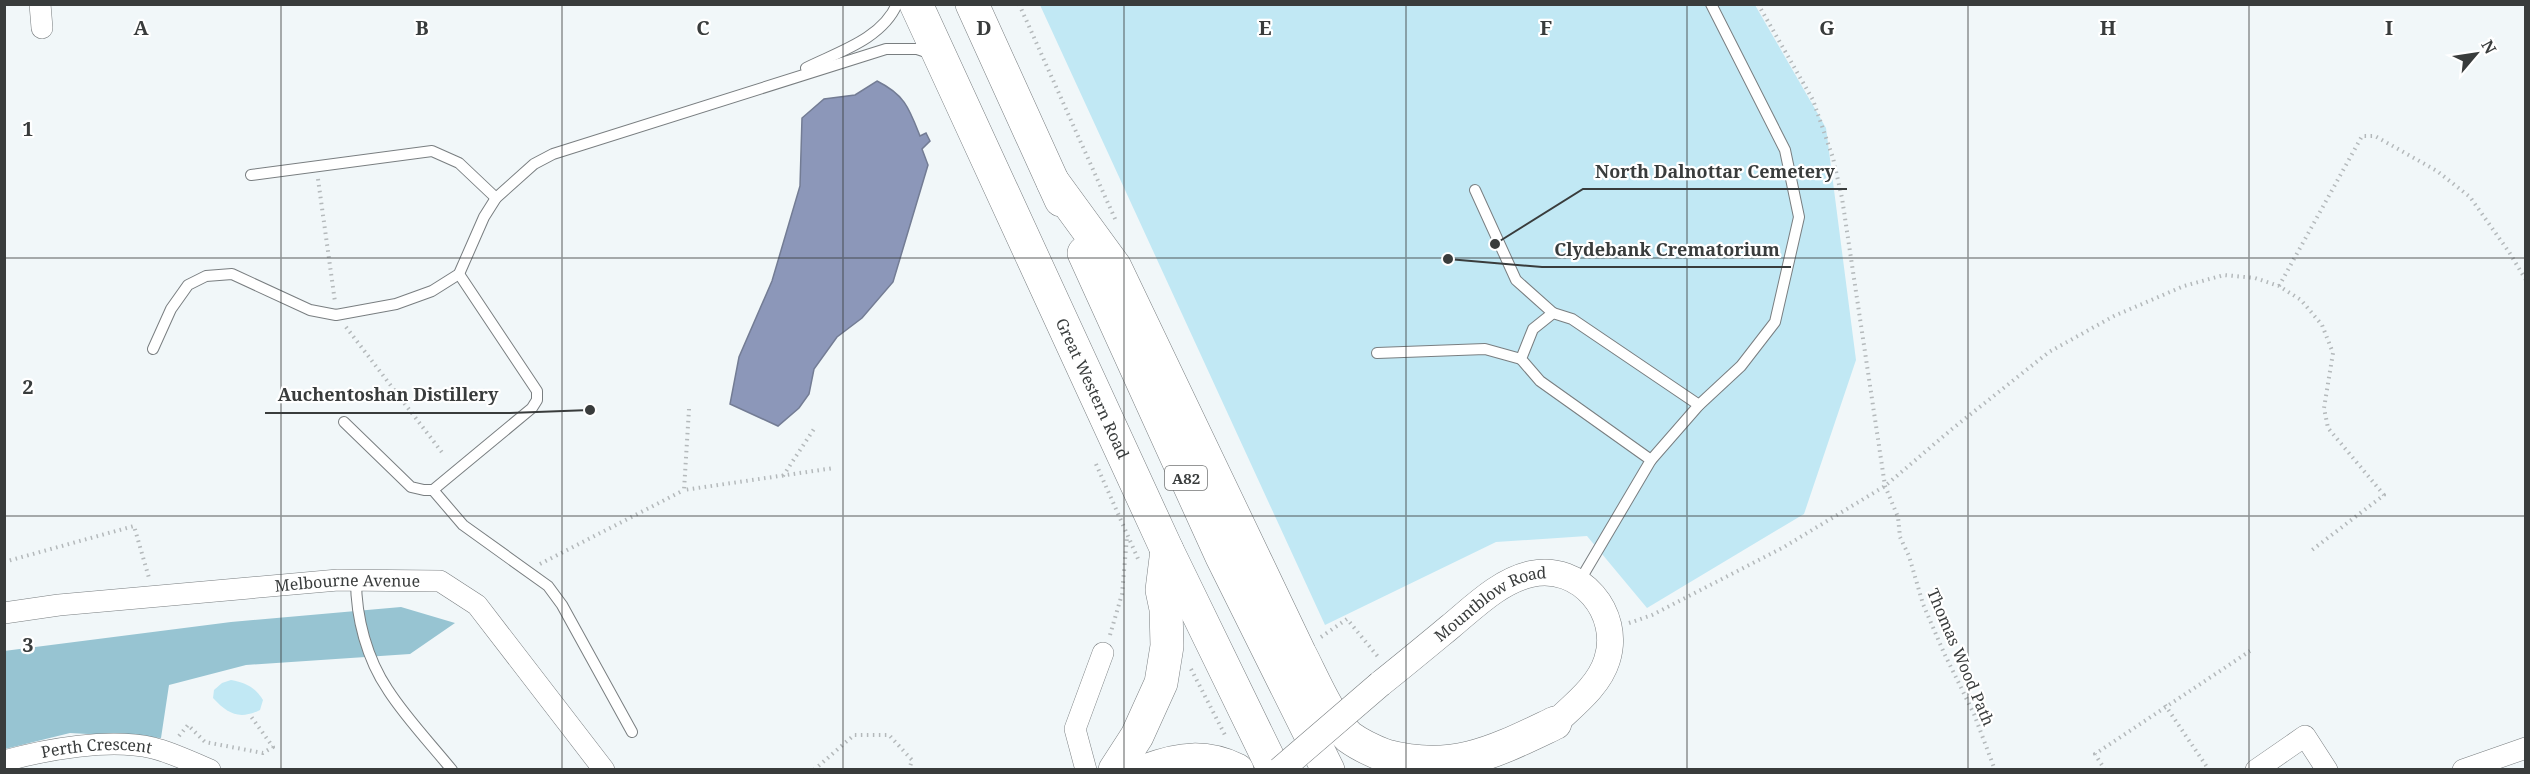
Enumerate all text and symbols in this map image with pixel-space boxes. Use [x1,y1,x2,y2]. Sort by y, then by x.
text: A [133,14,149,41]
text: B [415,14,429,41]
text: C [696,14,710,41]
text: D [976,14,992,41]
text: E [1258,14,1272,41]
text: F [1540,14,1552,41]
text: G [1819,14,1835,41]
text: H [2100,14,2116,41]
text: I [2385,14,2393,41]
north arrow [2446,24,2506,84]
text: N [2476,36,2502,58]
text: 1 [22,115,34,142]
callout: North Dalnottar Cemetery [1583,153,1847,189]
text: North Dalnottar Cemetery [1595,159,1836,183]
callout: Clydebank Crematorium [1542,231,1791,267]
text: Clydebank Crematorium [1554,237,1780,261]
street label: Great Western Road [1051,314,1135,462]
text: 2 [22,373,34,400]
callout: Auchentoshan Distillery [265,377,510,413]
text: Auchentoshan Distillery [278,382,499,406]
road number: A82 [1165,466,1207,490]
street label: Mountblow Road [1429,561,1547,647]
street label: Melbourne Avenue [274,569,420,597]
street label: Thomas Wood Path [1922,585,2000,729]
text: 3 [22,631,34,658]
street label: Perth Crescent [39,733,154,763]

